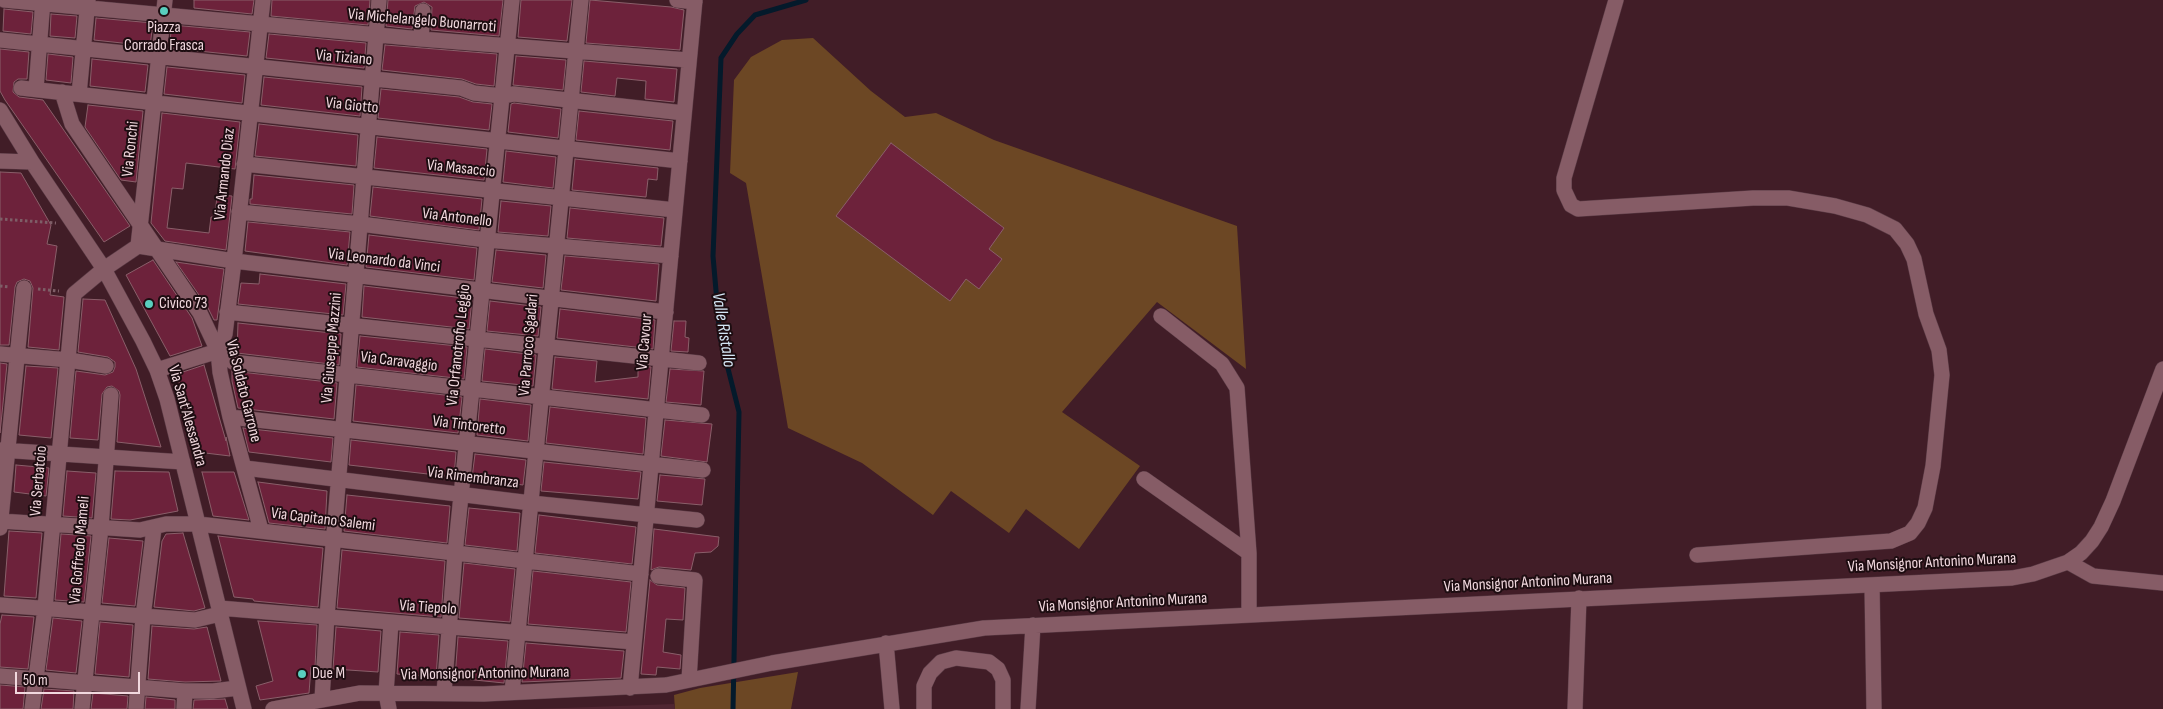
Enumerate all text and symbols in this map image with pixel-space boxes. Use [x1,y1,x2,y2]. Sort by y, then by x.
marker: Piazza Corrado Frasca [158,5,170,17]
street label: Via Michelangelo Buonarroti [347,5,497,37]
place label: Piazza Corrado Frasca [124,18,204,56]
street label: Via Tiziano [315,46,373,70]
street label: Via Giotto [325,94,379,118]
street label: Via Ronchi [119,120,143,178]
street label: Via Armando Diaz [211,127,239,221]
street label: Via Masaccio [426,156,496,182]
street label: Via Antonello [421,204,493,232]
street label: Via Leonardo da Vinci [327,245,441,277]
street label: Via Orfanotrofio Leggio [443,283,475,407]
water label: Valle Ristallo [706,291,740,369]
street label: Via Giuseppe Mazzini [318,292,346,404]
street label: Via Parroco Sgadari [515,293,543,397]
place label: Civico 73 [159,294,208,314]
marker: Civico 73 [143,298,155,310]
street label: Via Cavour [633,313,657,371]
street label: Via Soldato Garrone [221,338,265,444]
street label: Via Caravaggio [359,348,439,376]
street label: Via Sant'Alessandra [163,363,211,469]
street label: Via Tintoretto [431,412,507,440]
street label: Via Serbatoio [26,445,52,517]
street label: Via Rimembranza [426,463,520,493]
street label: Via Goffredo Mameli [66,495,94,605]
street label: Via Capitano Salemi [270,504,376,536]
street label: Via Monsignor Antonino Murana [1847,549,2017,577]
street label: Via Monsignor Antonino Murana [1443,569,1613,597]
street label: Via Monsignor Antonino Murana [1038,589,1208,617]
street label: Via Tiepolo [399,596,457,620]
scale bar [18,662,142,694]
street label: Via Monsignor Antonino Murana [401,663,569,685]
place label: Due M [312,664,345,684]
marker: Due M [296,668,308,680]
text: 50 m [23,671,48,690]

